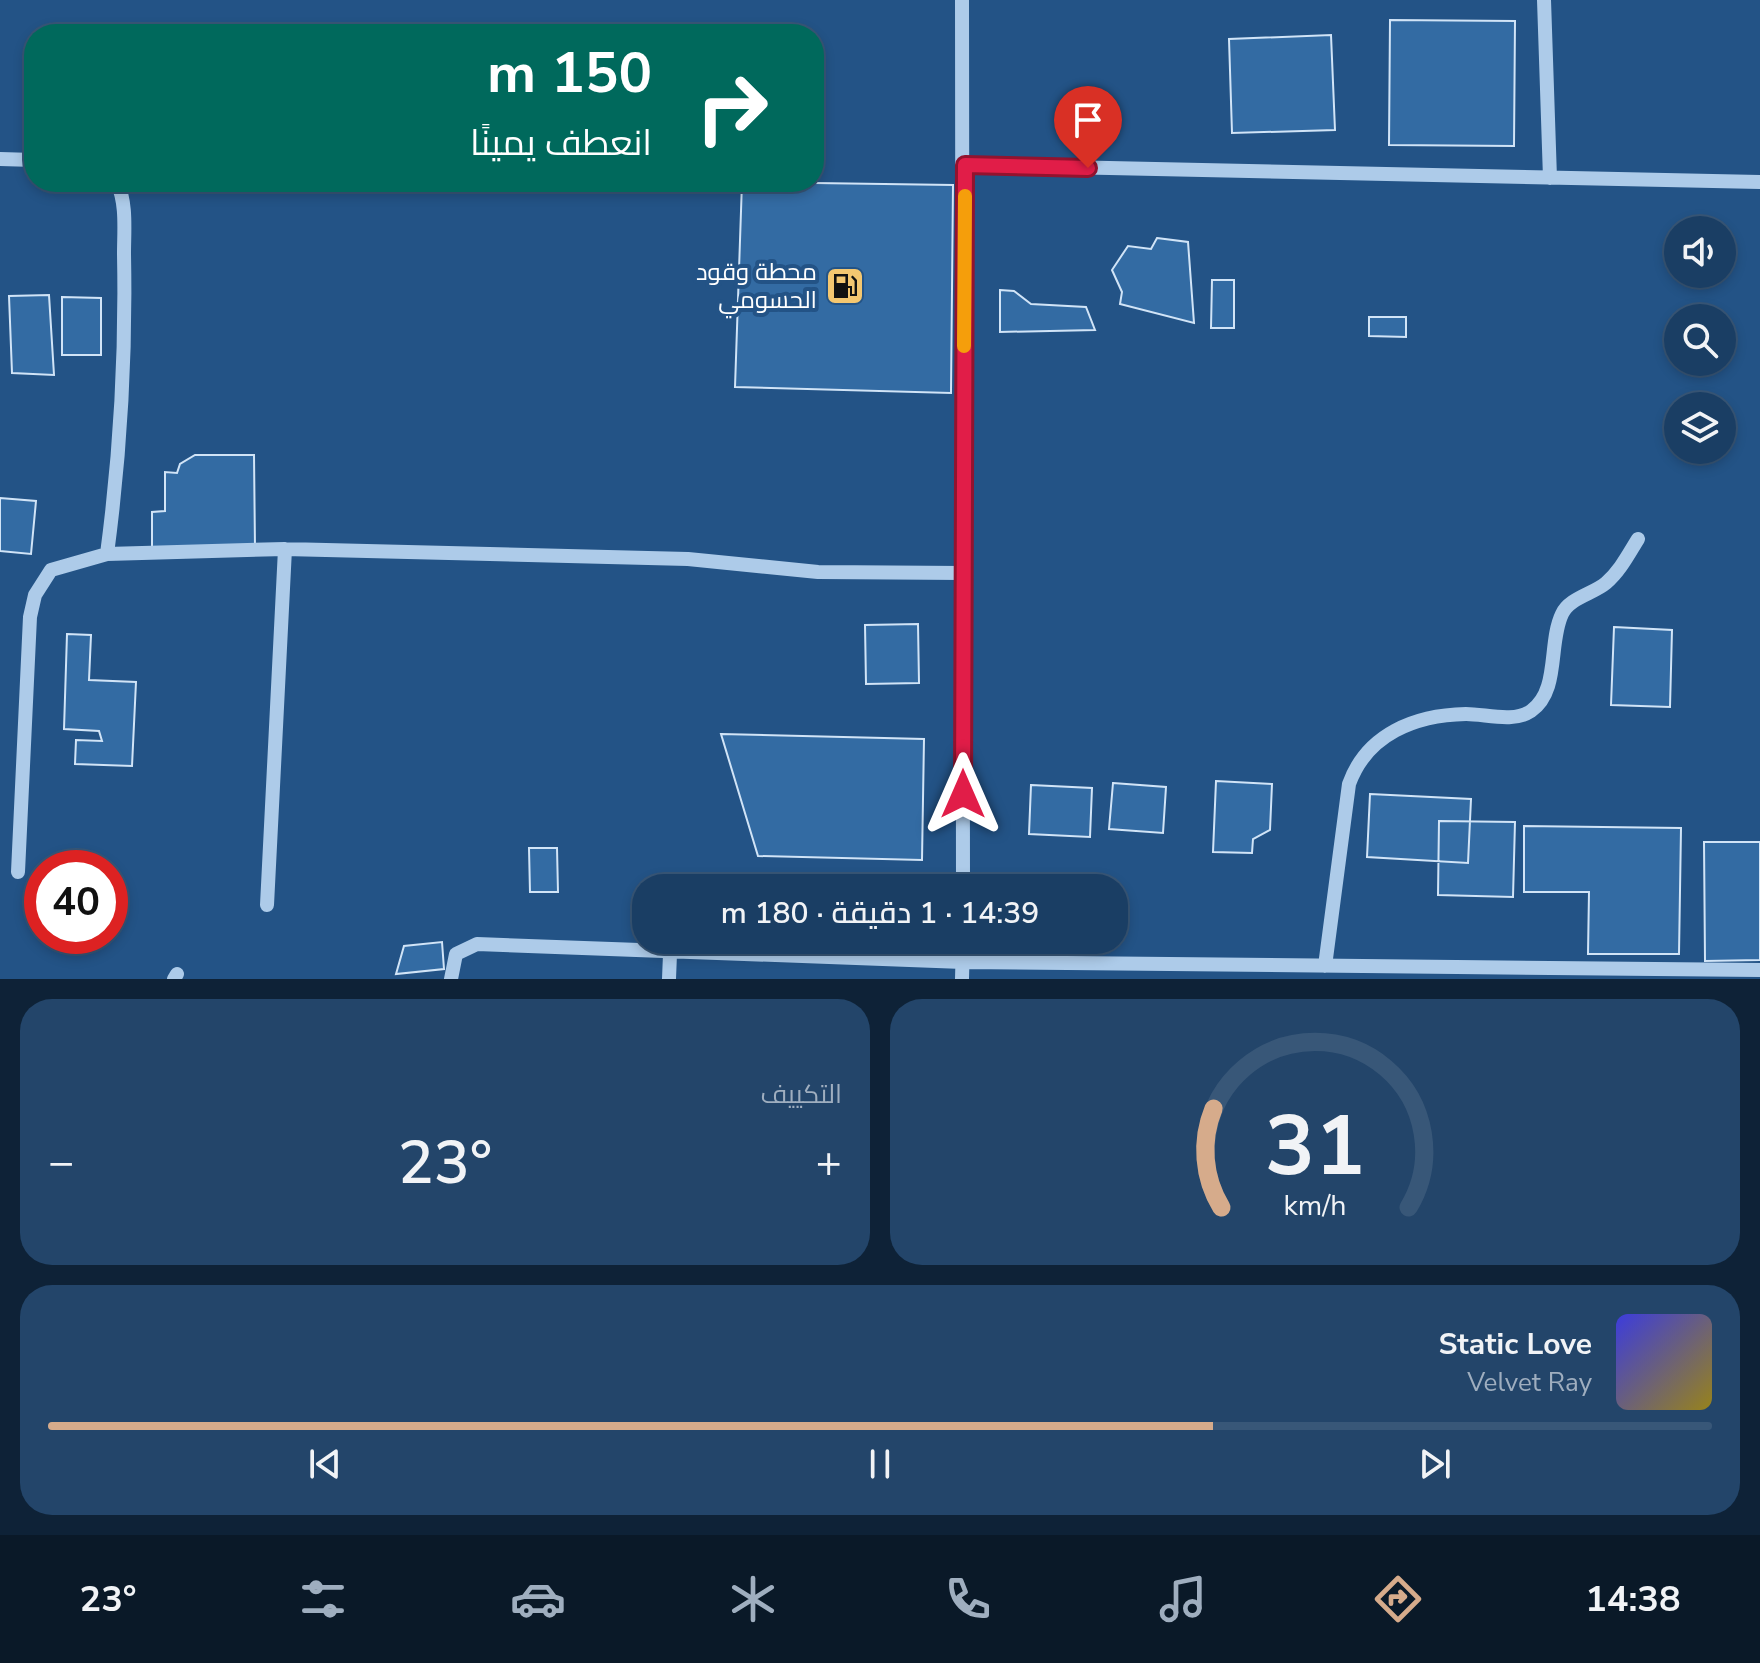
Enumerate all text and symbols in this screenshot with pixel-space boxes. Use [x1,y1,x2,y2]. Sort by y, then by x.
text: 150 m [487,35,652,112]
icon: right [680,56,784,160]
pin [1054,86,1122,168]
icon: arrive [1066,98,1110,142]
text: انعطف يمينًا [470,119,652,168]
map controls [1664,216,1736,464]
button: sound [1664,216,1736,288]
place label: محطة وقود الحسومي [696,256,817,319]
fuel station icon: محطة وقود الحسومي [824,265,866,307]
button: search [1664,304,1736,376]
button: layers [1664,392,1736,464]
position arrow [921,752,1005,836]
speed limit sign: 40 [24,850,128,954]
text: 14:39 · 1 دقيقة · 180 m [721,893,1039,934]
text: التكييف [760,1077,842,1112]
text: 31 [1265,1090,1365,1203]
text: 23° [398,1122,492,1204]
text: − [48,1133,74,1193]
text: + [816,1133,842,1193]
text: km/h [1284,1186,1346,1225]
text: Static Love [1438,1324,1592,1365]
text: Velvet Ray [1467,1365,1592,1400]
icon: previous [303,1442,347,1486]
icon: pause [858,1442,902,1486]
icon: next [1413,1442,1457,1486]
icon: filters [295,1571,351,1627]
icon: car [510,1571,566,1627]
icon: climate [725,1571,781,1627]
icon: phone [940,1571,996,1627]
icon: music [1155,1571,1211,1627]
icon: directions [1370,1571,1426,1627]
text: 23° [80,1575,136,1624]
text: 14:38 [1585,1575,1681,1624]

